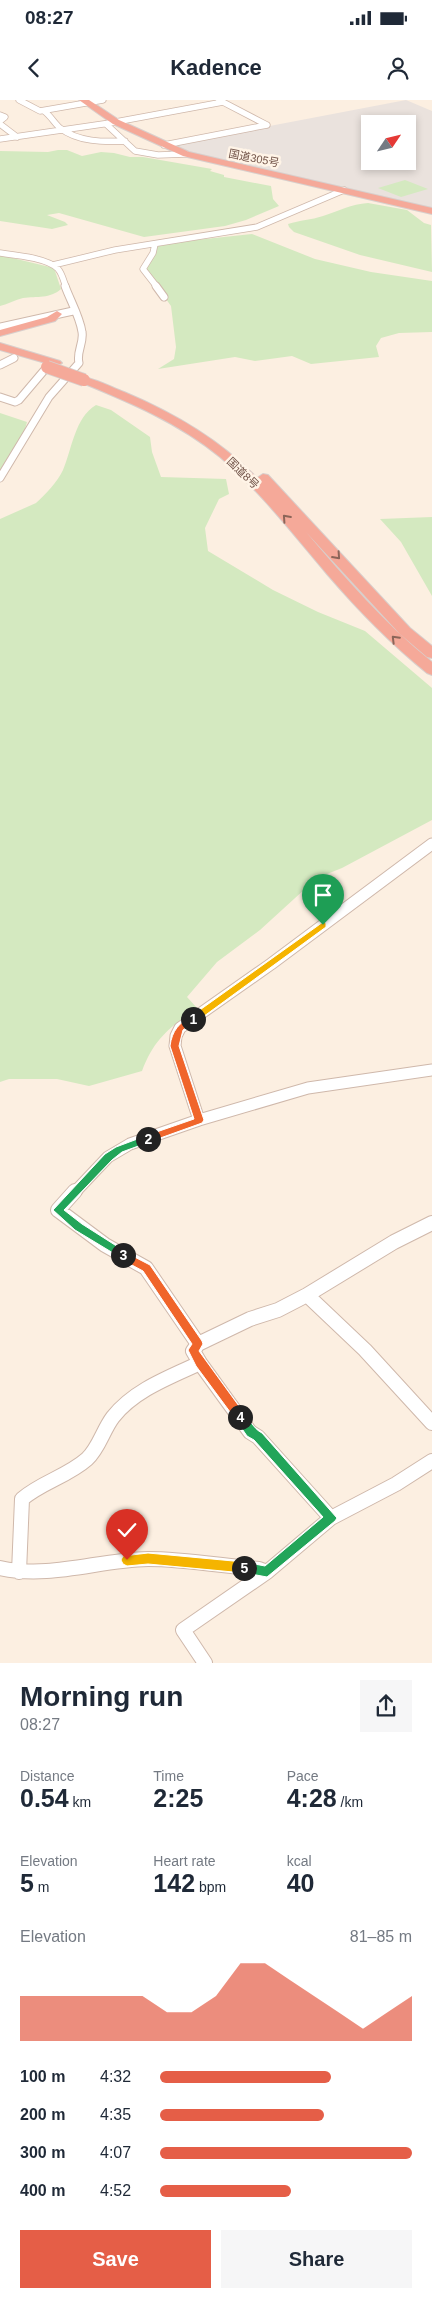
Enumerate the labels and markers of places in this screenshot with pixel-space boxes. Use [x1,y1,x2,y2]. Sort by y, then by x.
pin [302,874,344,925]
pin: 1 [180,1006,206,1032]
pin: 2 [136,1126,160,1152]
pin: 3 [110,1242,136,1268]
pin: 4 [228,1404,252,1430]
pin [106,1509,148,1560]
pin: 5 [232,1556,256,1580]

